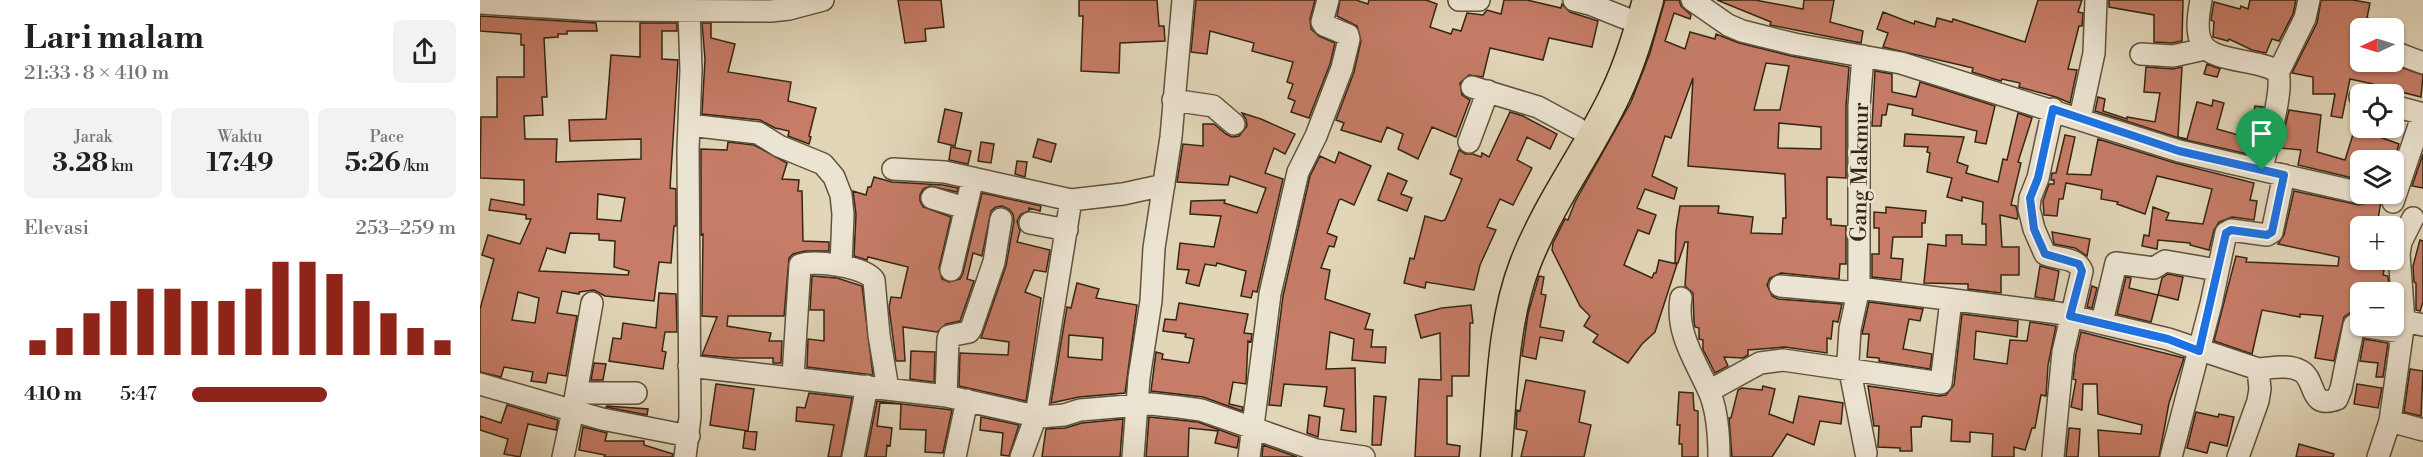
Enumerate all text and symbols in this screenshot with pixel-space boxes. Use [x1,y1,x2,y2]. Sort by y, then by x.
text: Lari malam [24,18,204,59]
north arrow [2350,18,2404,72]
map controls [2350,18,2404,336]
button: share [393,20,456,83]
text: 21:33 · 8 × 410 m [24,61,169,86]
button: locate [2350,84,2404,138]
street label: Gang Makmur [1846,102,1875,242]
pin [2236,108,2287,170]
icon: arrive [2245,117,2278,150]
text: Jarak [74,127,112,147]
text: Waktu [218,127,262,147]
text: Pace [370,127,404,147]
text: 3.28 [52,147,108,179]
text: 17:49 [206,147,274,179]
text: 5:26 [345,147,401,179]
button: layers [2350,150,2404,204]
text: km [108,156,134,176]
text: /km [401,156,429,176]
text: Elevasi [24,216,89,241]
text: 253–259 m [356,216,456,241]
button: + [2350,216,2404,270]
button: − [2350,282,2404,336]
text: 410 m [24,382,82,407]
text: 5:47 [120,382,157,407]

